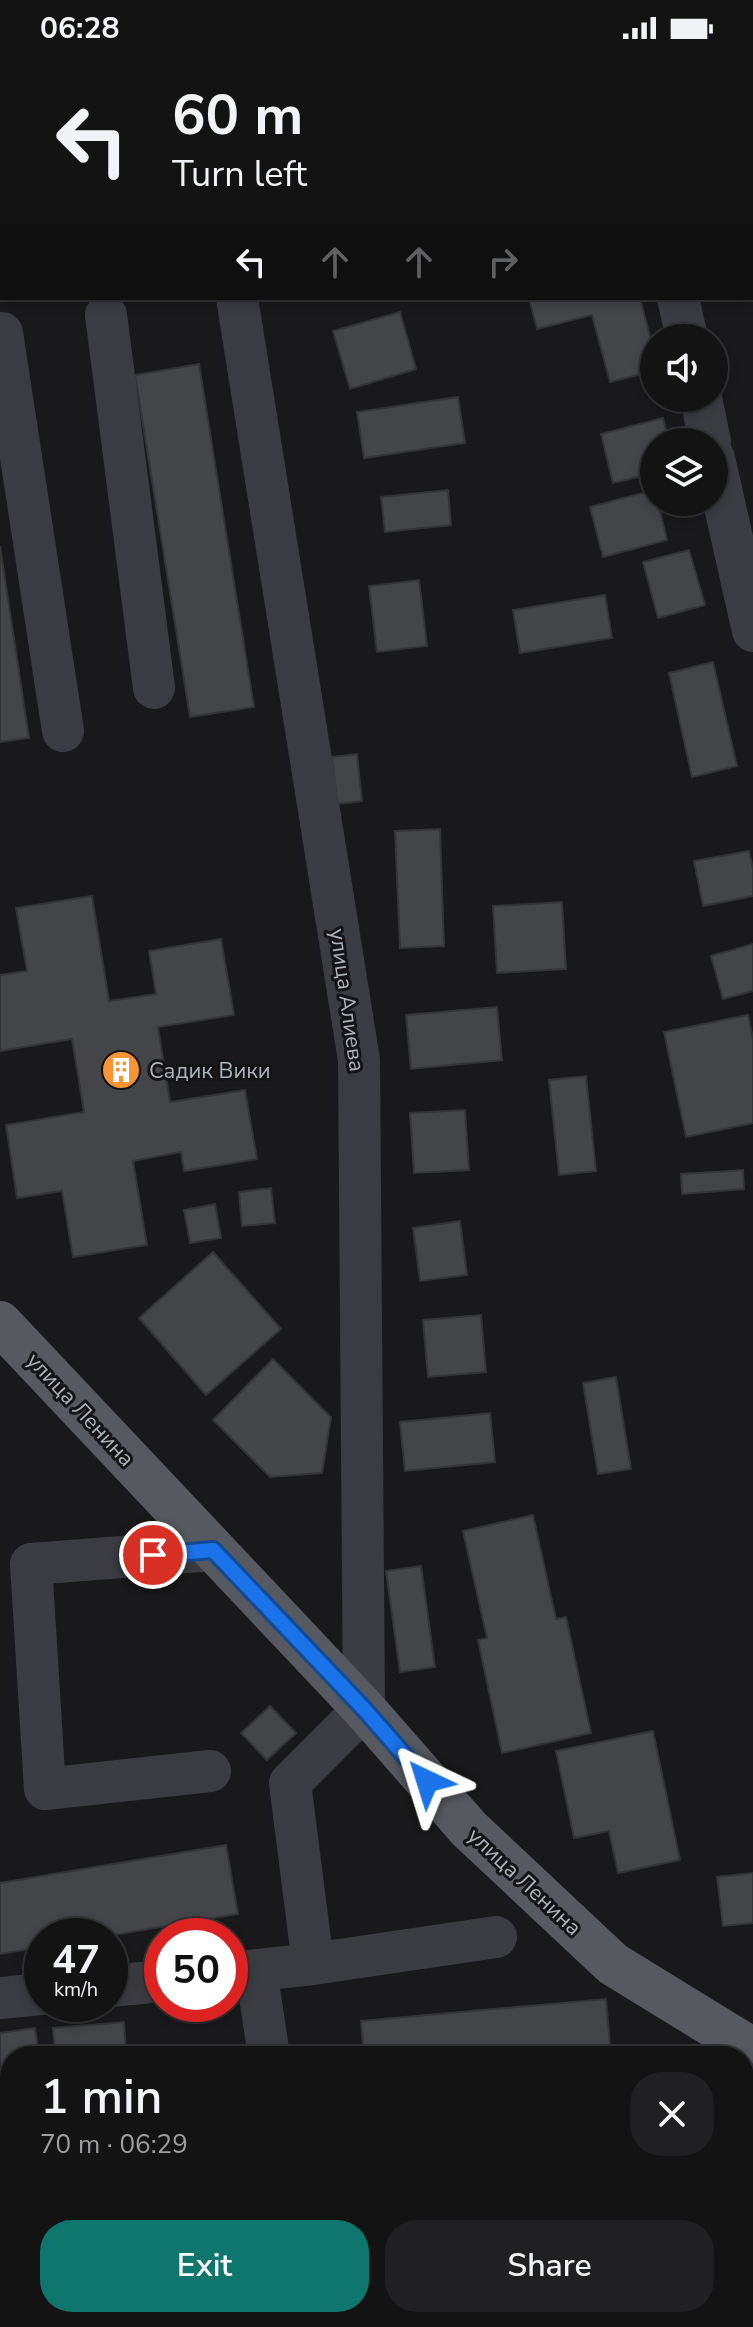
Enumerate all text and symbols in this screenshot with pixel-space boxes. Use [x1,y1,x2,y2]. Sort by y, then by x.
text: 06:28 [40,8,119,49]
text: 60 m [172,77,303,154]
icon: left [40,88,144,192]
text: Turn left [172,150,307,199]
icon: left [229,240,273,284]
icon: ahead [313,240,357,284]
icon: ahead [397,240,441,284]
icon: right [481,240,525,284]
map controls [640,324,728,516]
button: sound [640,324,728,412]
button: layers [640,428,728,516]
street label: улица Алиева [322,927,372,1074]
building icon: Садик Вики [100,1049,142,1091]
place label: Садик Вики [149,1056,271,1086]
street label: улица Ленина [20,1346,141,1473]
pin [119,1521,187,1589]
icon: arrive [131,1533,175,1577]
position arrow [385,1739,469,1823]
street label: улица Ленина [461,1821,588,1942]
speed limit sign: 50 [144,1918,248,2022]
text: 47 [52,1933,100,1987]
text: km/h [54,1976,98,2003]
text: 1 min [40,2064,162,2130]
button: close [630,2072,714,2156]
text: 70 m · 06:29 [40,2127,188,2162]
button: Exit [40,2220,369,2312]
button: Share [385,2220,714,2312]

